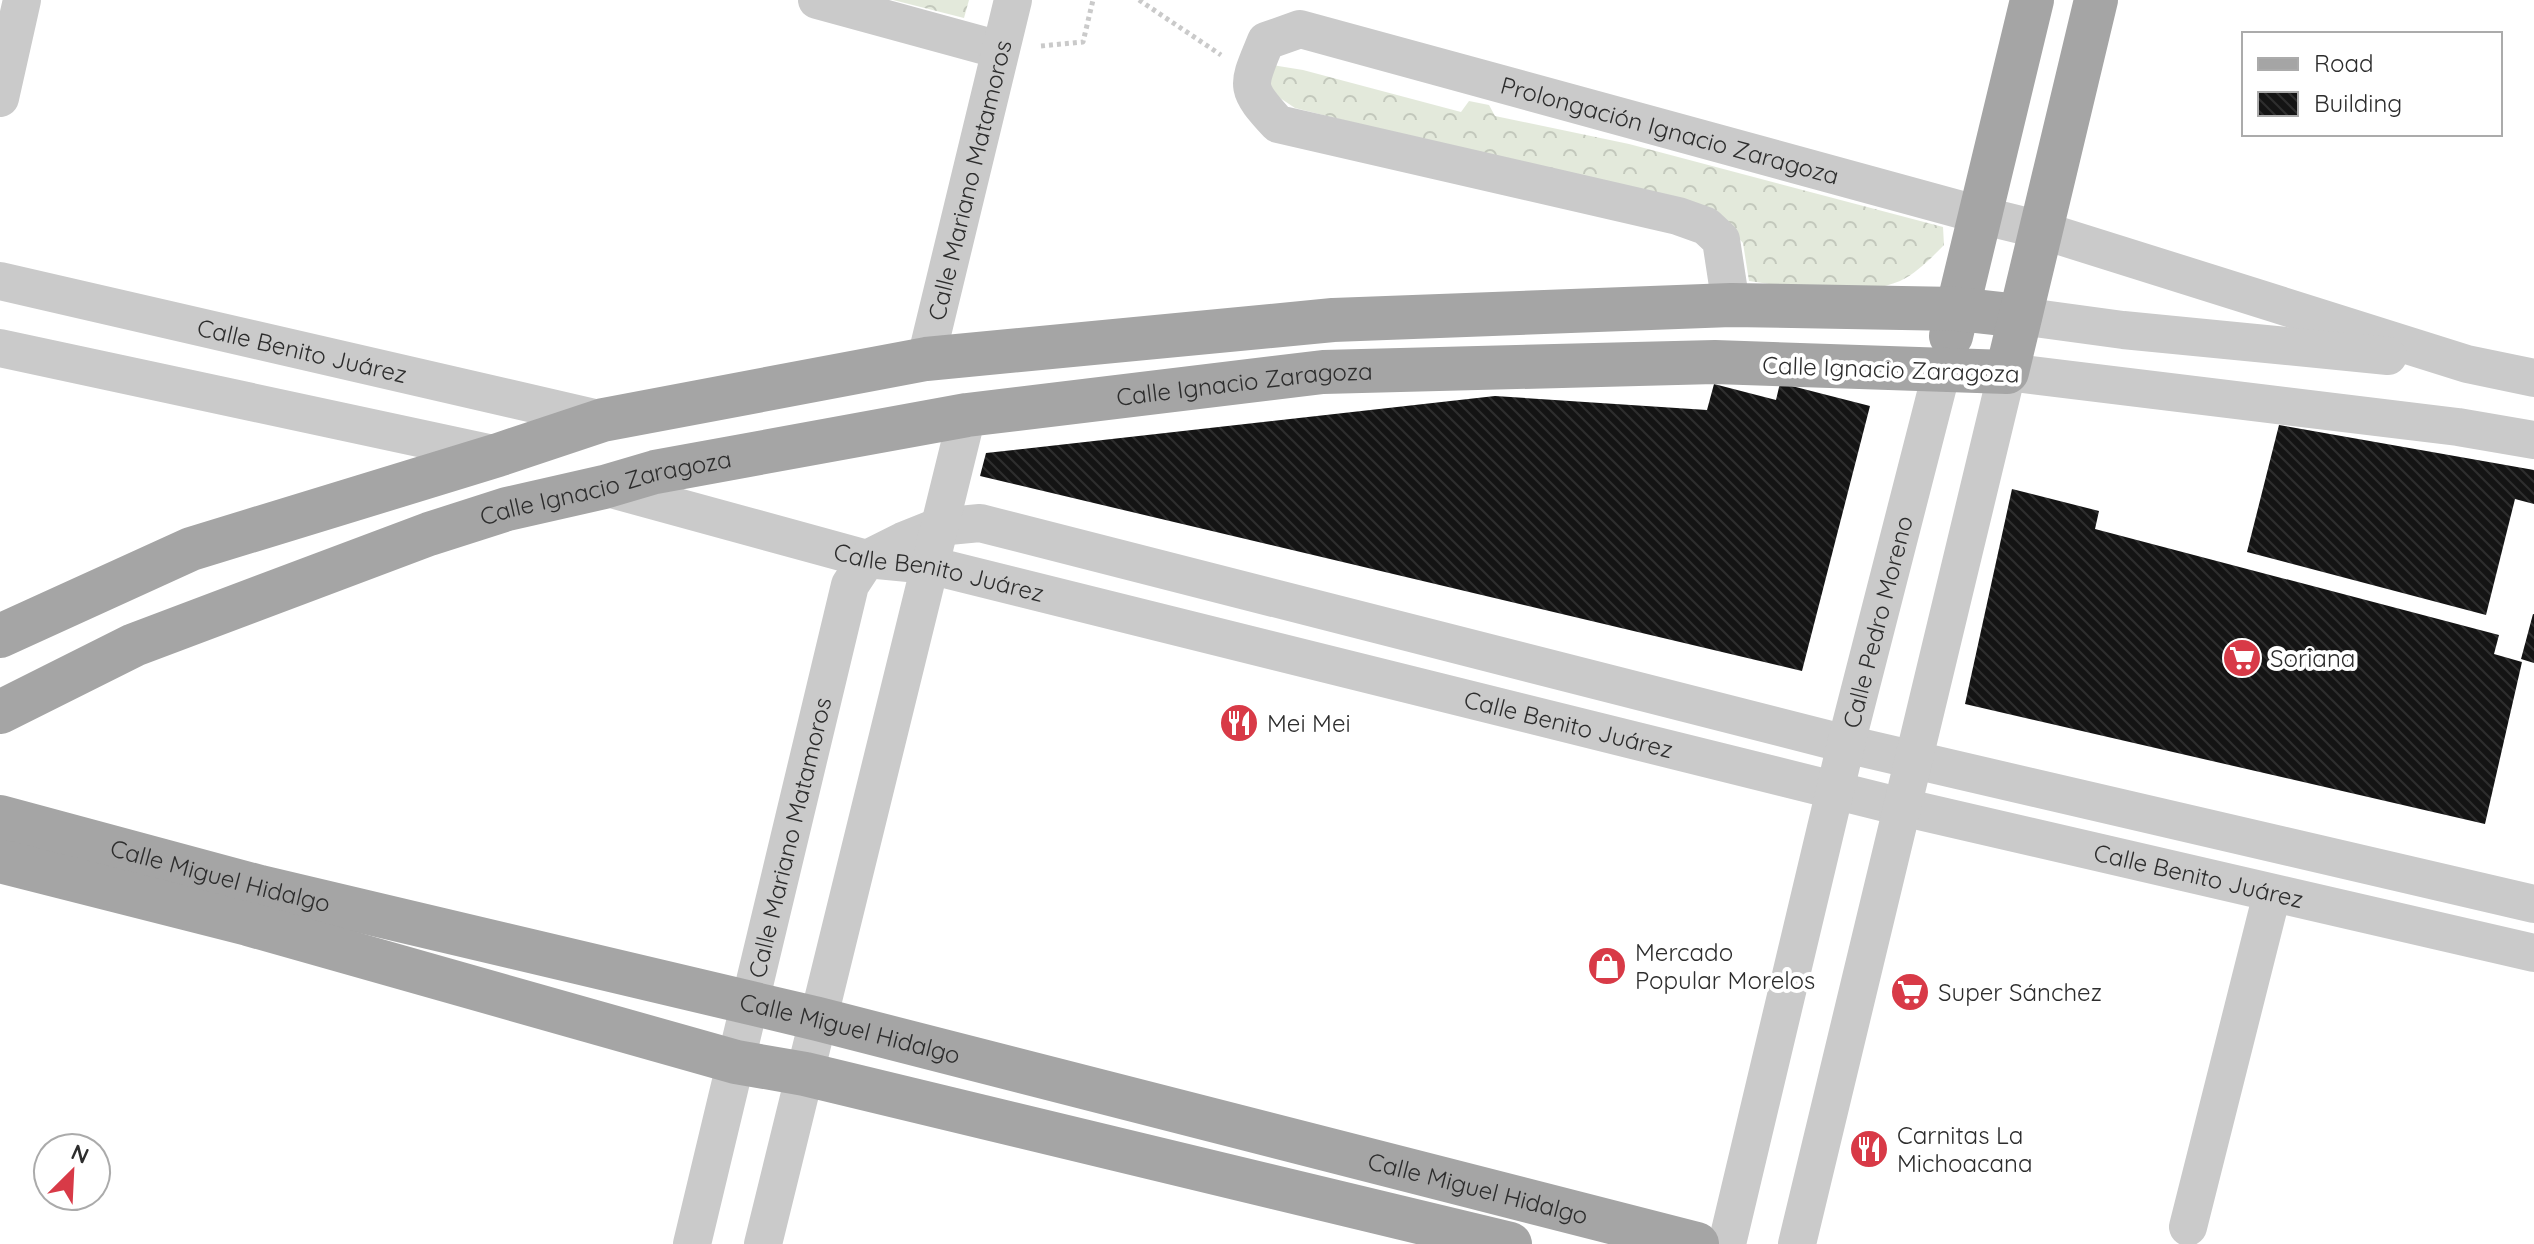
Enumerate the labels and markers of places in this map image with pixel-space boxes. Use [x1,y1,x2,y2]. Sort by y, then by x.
supermarket icon: Soriana [2221,637,2263,679]
place label: Soriana [2270,643,2355,673]
restaurant icon: Mei Mei [1218,702,1260,744]
place label: Mei Mei [1267,708,1351,738]
place label: Mercado Popular Morelos [1635,937,1815,995]
shop icon: Mercado Popular Morelos [1586,945,1628,987]
supermarket icon: Super Sánchez [1889,971,1931,1013]
place label: Super Sánchez [1938,977,2102,1007]
place label: Carnitas La Michoacana [1897,1120,2032,1178]
restaurant icon: Carnitas La Michoacana [1848,1128,1890,1170]

